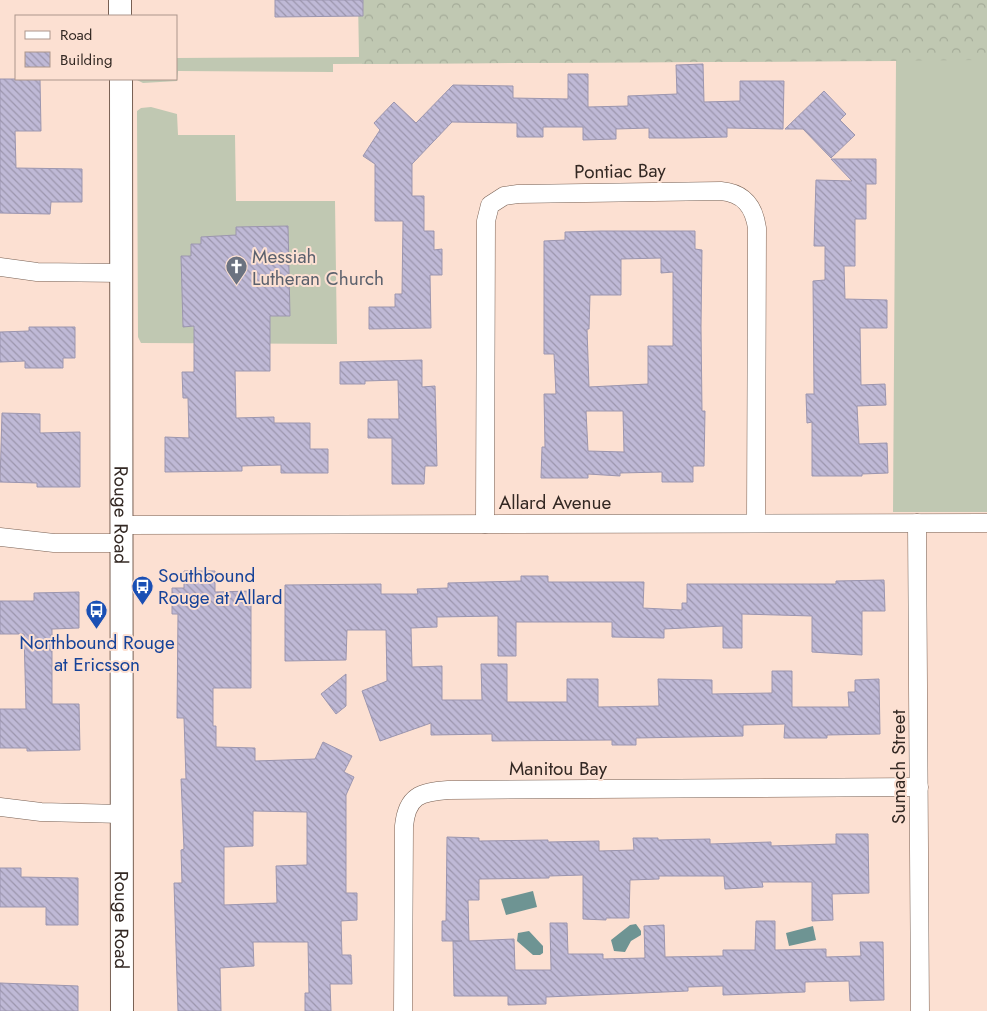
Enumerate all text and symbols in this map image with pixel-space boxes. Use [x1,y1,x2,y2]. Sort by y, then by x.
legend [15,15,178,80]
text: Road [60,24,92,46]
text: Building [60,49,112,71]
street label: Pontiac Bay [574,157,667,185]
place label: Messiah Lutheran Church [252,243,384,292]
church icon: Messiah Lutheran Church [224,255,248,286]
street label: Rouge Road [108,466,135,564]
street label: Allard Avenue [499,489,612,516]
place label: Southbound Rouge at Allard [158,562,282,611]
bus stop icon: Southbound Rouge at Allard [130,574,154,605]
bus stop icon: Northbound Rouge at Ericsson [85,599,109,630]
place label: Northbound Rouge at Ericsson [19,629,175,678]
street label: Sumach Street [885,709,912,824]
street label: Manitou Bay [509,755,608,782]
street label: Rouge Road [108,871,135,969]

